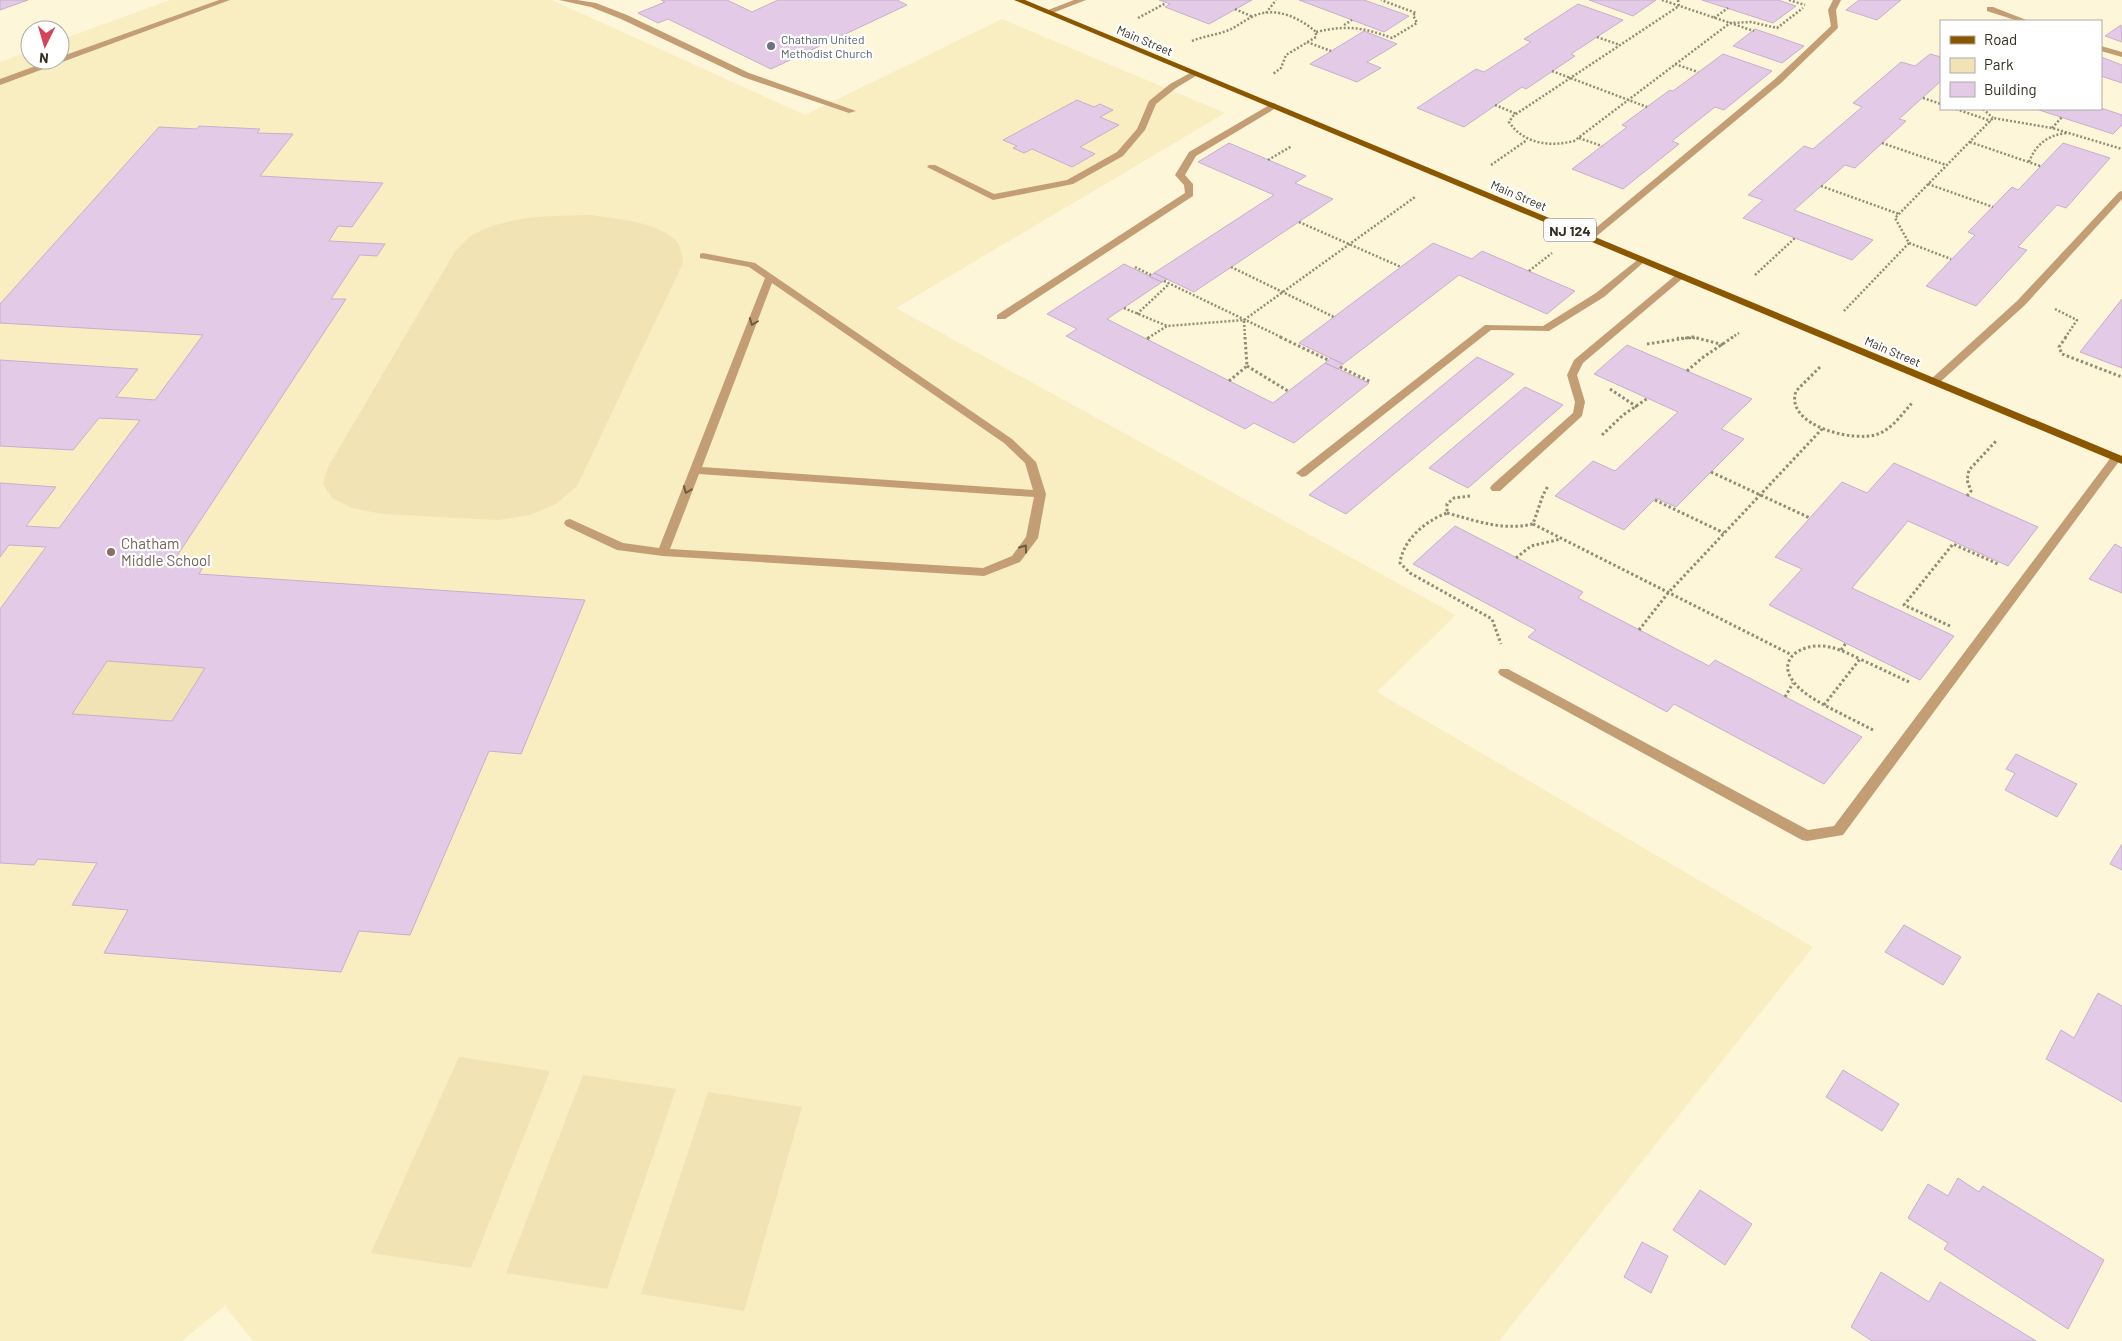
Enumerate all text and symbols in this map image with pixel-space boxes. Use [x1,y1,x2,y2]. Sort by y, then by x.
north arrow [20,20,70,70]
legend [1940,20,2102,110]
street label: Main Street [1115,22,1175,58]
text: Road [1984,30,2017,48]
place label: Chatham United Methodist Church [781,32,873,60]
marker: Chatham United Methodist Church [765,40,777,52]
text: N [38,50,49,67]
text: Park [1984,55,2014,73]
text: Building [1984,80,2037,98]
street label: Main Street [1489,177,1549,213]
road number: NJ 124 [1544,218,1596,242]
one-way arrow [748,318,758,326]
street label: Main Street [1863,333,1923,369]
one-way arrow [683,485,693,494]
place label: Chatham Middle School [121,534,211,569]
one-way arrow [1018,544,1027,554]
marker: Chatham Middle School [105,546,117,558]

